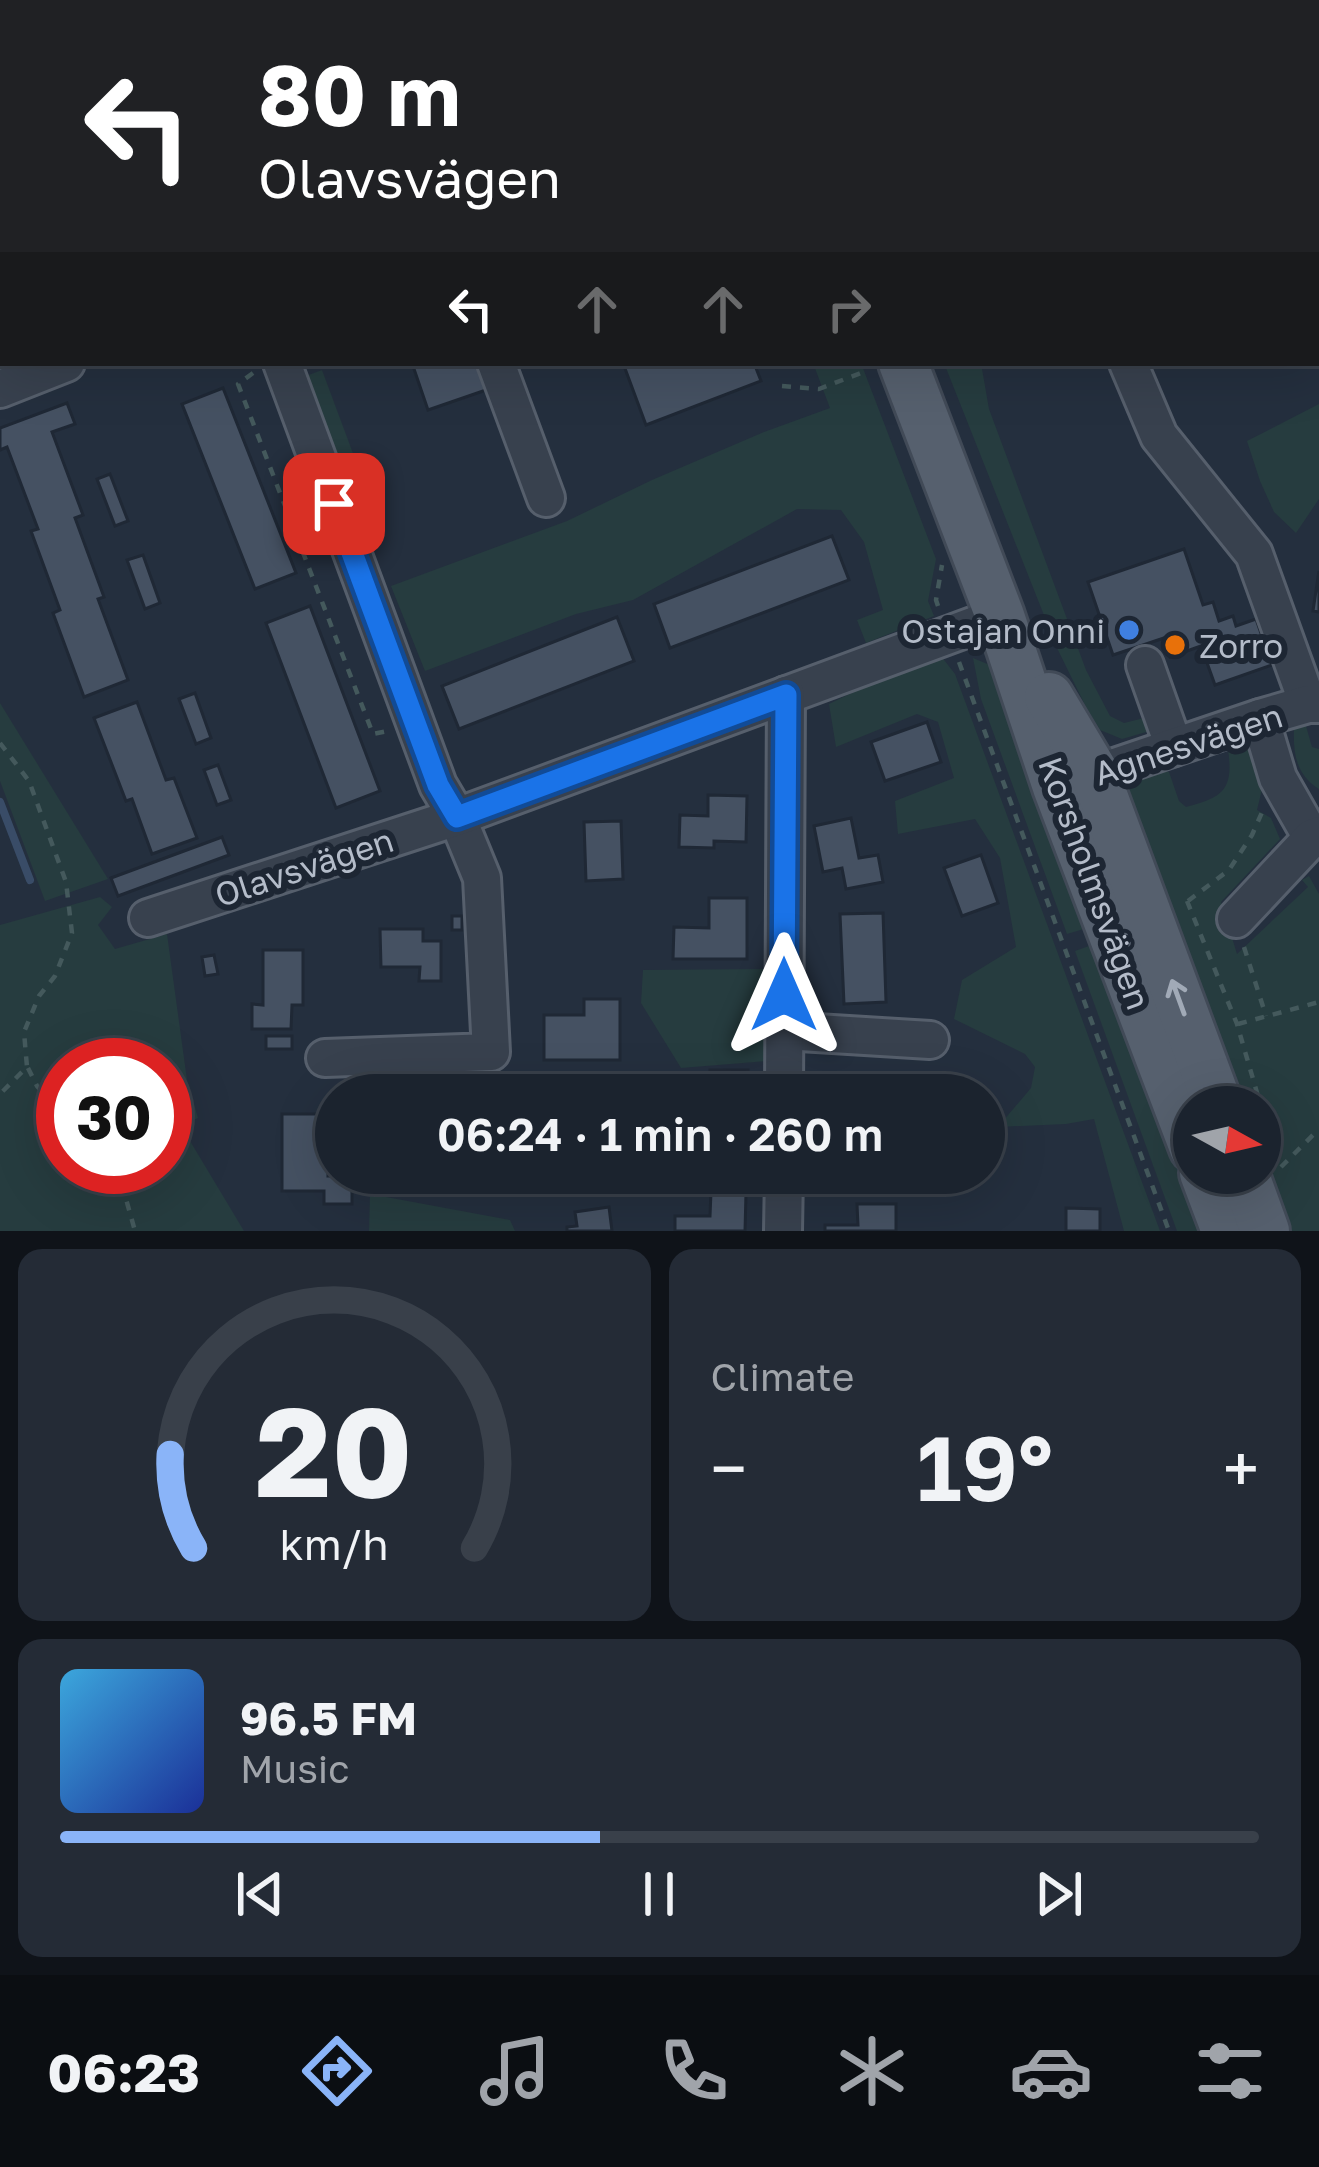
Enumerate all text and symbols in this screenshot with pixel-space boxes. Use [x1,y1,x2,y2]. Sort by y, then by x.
text: 80 m [258,44,461,144]
icon: left [60,48,216,204]
text: Olavsvägen [258,145,561,210]
icon: left [438,276,504,342]
icon: ahead [564,276,630,342]
icon: ahead [690,276,756,342]
icon: right [816,276,882,342]
pin [283,453,385,555]
icon: arrive [301,471,367,537]
place label: Ostajan Onni [901,611,1105,650]
marker: Ostajan Onni [1116,617,1142,643]
place label: Zorro [1199,626,1283,665]
marker: Zorro [1162,632,1188,658]
street label: Agnesvägen [1089,695,1287,793]
street label: Korsholmsvägen [1031,751,1159,1015]
street label: Olavsvägen [210,820,398,914]
position arrow [721,932,847,1058]
one-way arrow [1166,980,1187,1017]
speed limit sign: 30 [36,1038,192,1194]
north arrow [1173,1086,1281,1194]
map controls [1173,1086,1281,1194]
text: 06:24 · 1 min · 260 m [437,1107,883,1161]
text: Climate [711,1353,854,1400]
text: 20 [256,1375,413,1524]
text: 19° [916,1413,1053,1521]
text: − [711,1428,747,1508]
text: + [1223,1428,1259,1508]
text: km/h [280,1518,389,1569]
text: 96.5 FM [240,1691,417,1745]
text: Music [240,1745,350,1792]
icon: previous [227,1861,293,1927]
icon: pause [626,1861,692,1927]
icon: next [1026,1861,1092,1927]
icon: directions [295,2029,379,2113]
icon: music [473,2029,557,2113]
icon: phone [652,2029,736,2113]
icon: climate [830,2029,914,2113]
icon: car [1009,2029,1093,2113]
icon: filters [1188,2029,1272,2113]
text: 06:23 [47,2039,200,2104]

